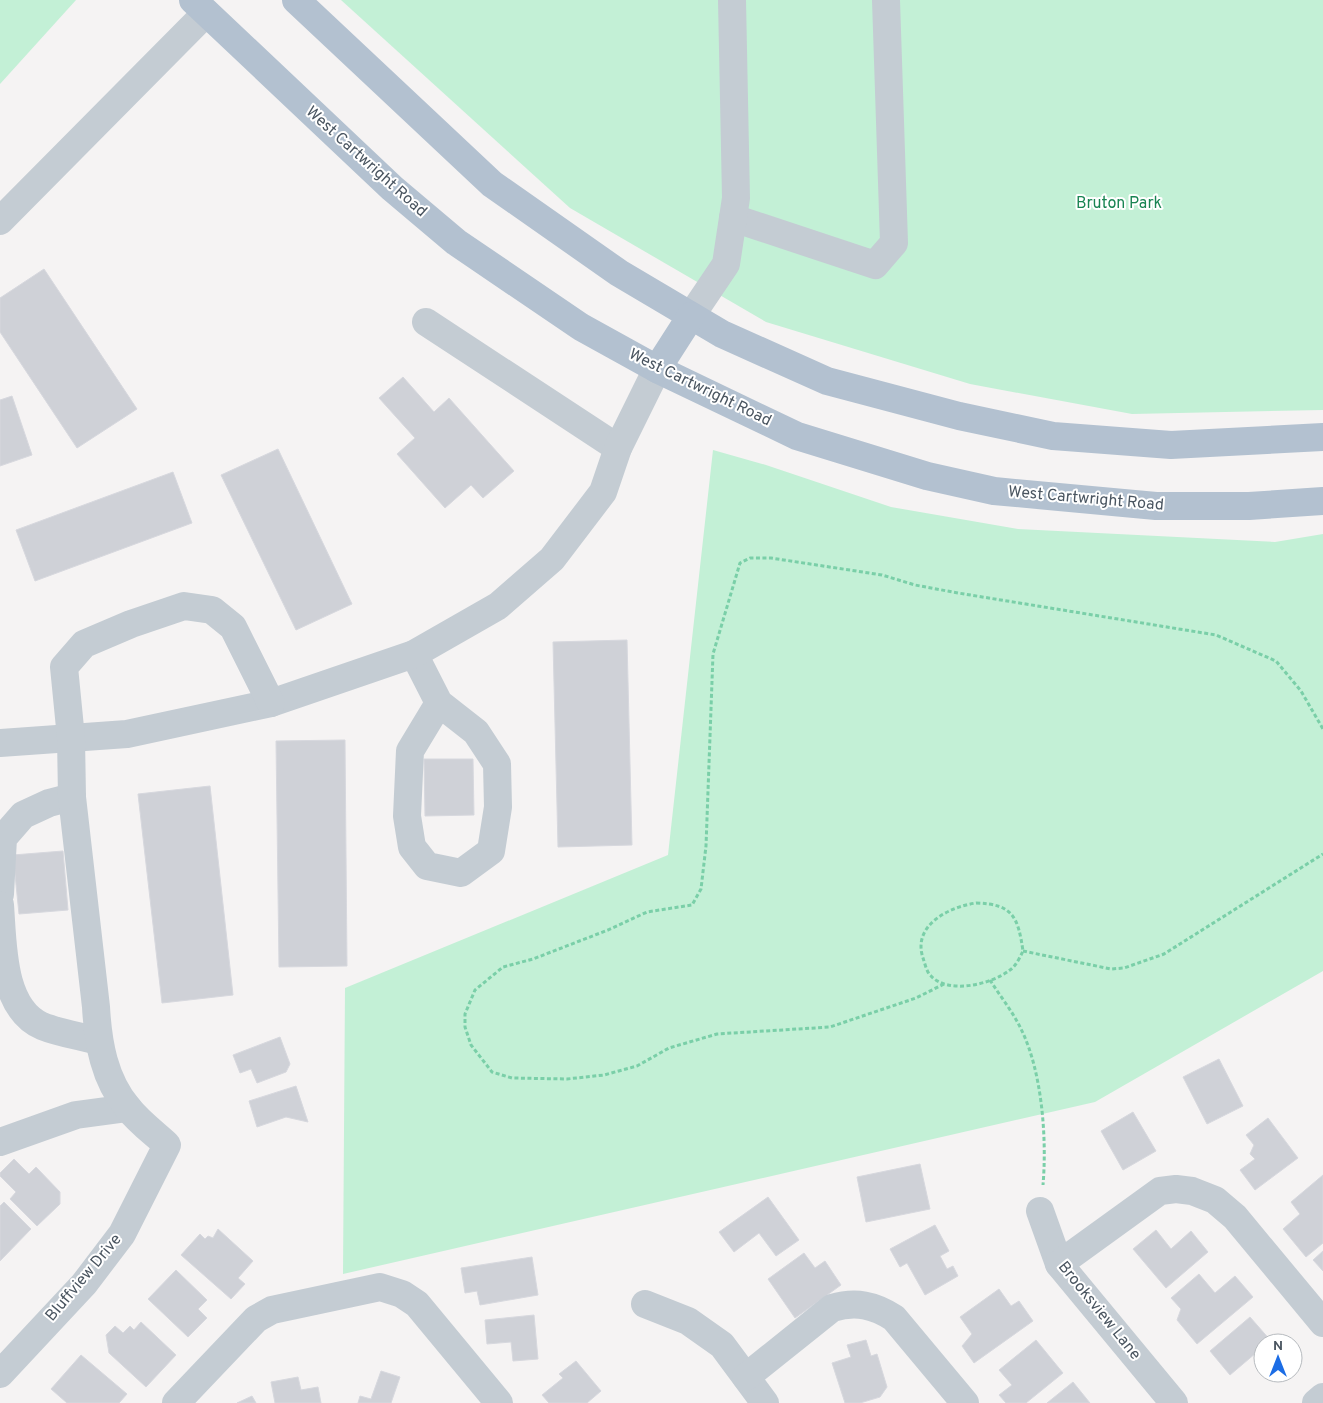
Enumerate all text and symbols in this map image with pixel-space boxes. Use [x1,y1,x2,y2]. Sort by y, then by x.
street label: West Cartwright Road [301,102,431,222]
park label: Bruton Park [1076,194,1162,214]
street label: West Cartwright Road [625,345,775,431]
street label: West Cartwright Road [1007,482,1165,516]
street label: Bluffview Drive [42,1230,126,1326]
street label: Brooksview Lane [1053,1258,1145,1364]
north arrow [1253,1333,1303,1383]
text: N [1273,1338,1283,1355]

